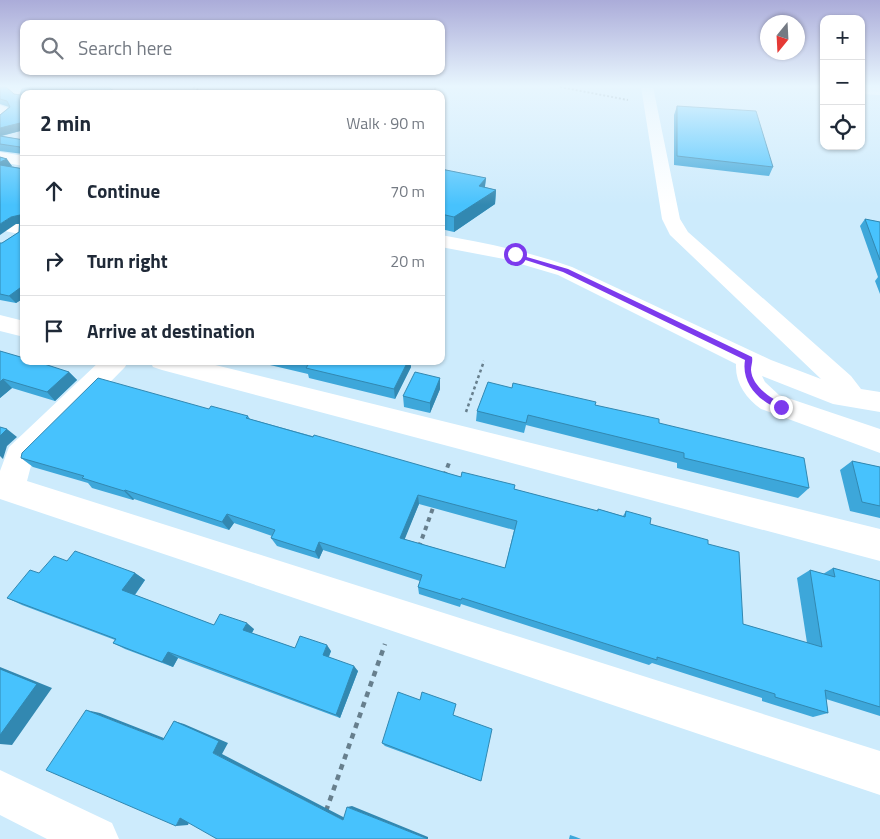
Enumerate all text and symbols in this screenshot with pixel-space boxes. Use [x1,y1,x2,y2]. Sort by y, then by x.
north arrow [760,15,805,60]
map controls [820,15,865,150]
button: + [820,15,865,60]
search box [20,20,445,75]
text: Search here [78,33,172,62]
icon: search [38,34,66,62]
button: − [820,60,865,105]
button: locate [820,105,865,150]
text: 2 min [40,107,91,139]
text: Walk · 90 m [346,111,425,135]
text: Continue [87,176,160,205]
icon: ahead [40,177,68,205]
text: 70 m [390,179,425,203]
route start [504,243,527,266]
text: Turn right [87,246,168,275]
icon: right [40,247,68,275]
text: 20 m [390,249,425,273]
text: Arrive at destination [87,316,255,345]
icon: arrive [40,317,68,345]
route end [770,396,793,419]

